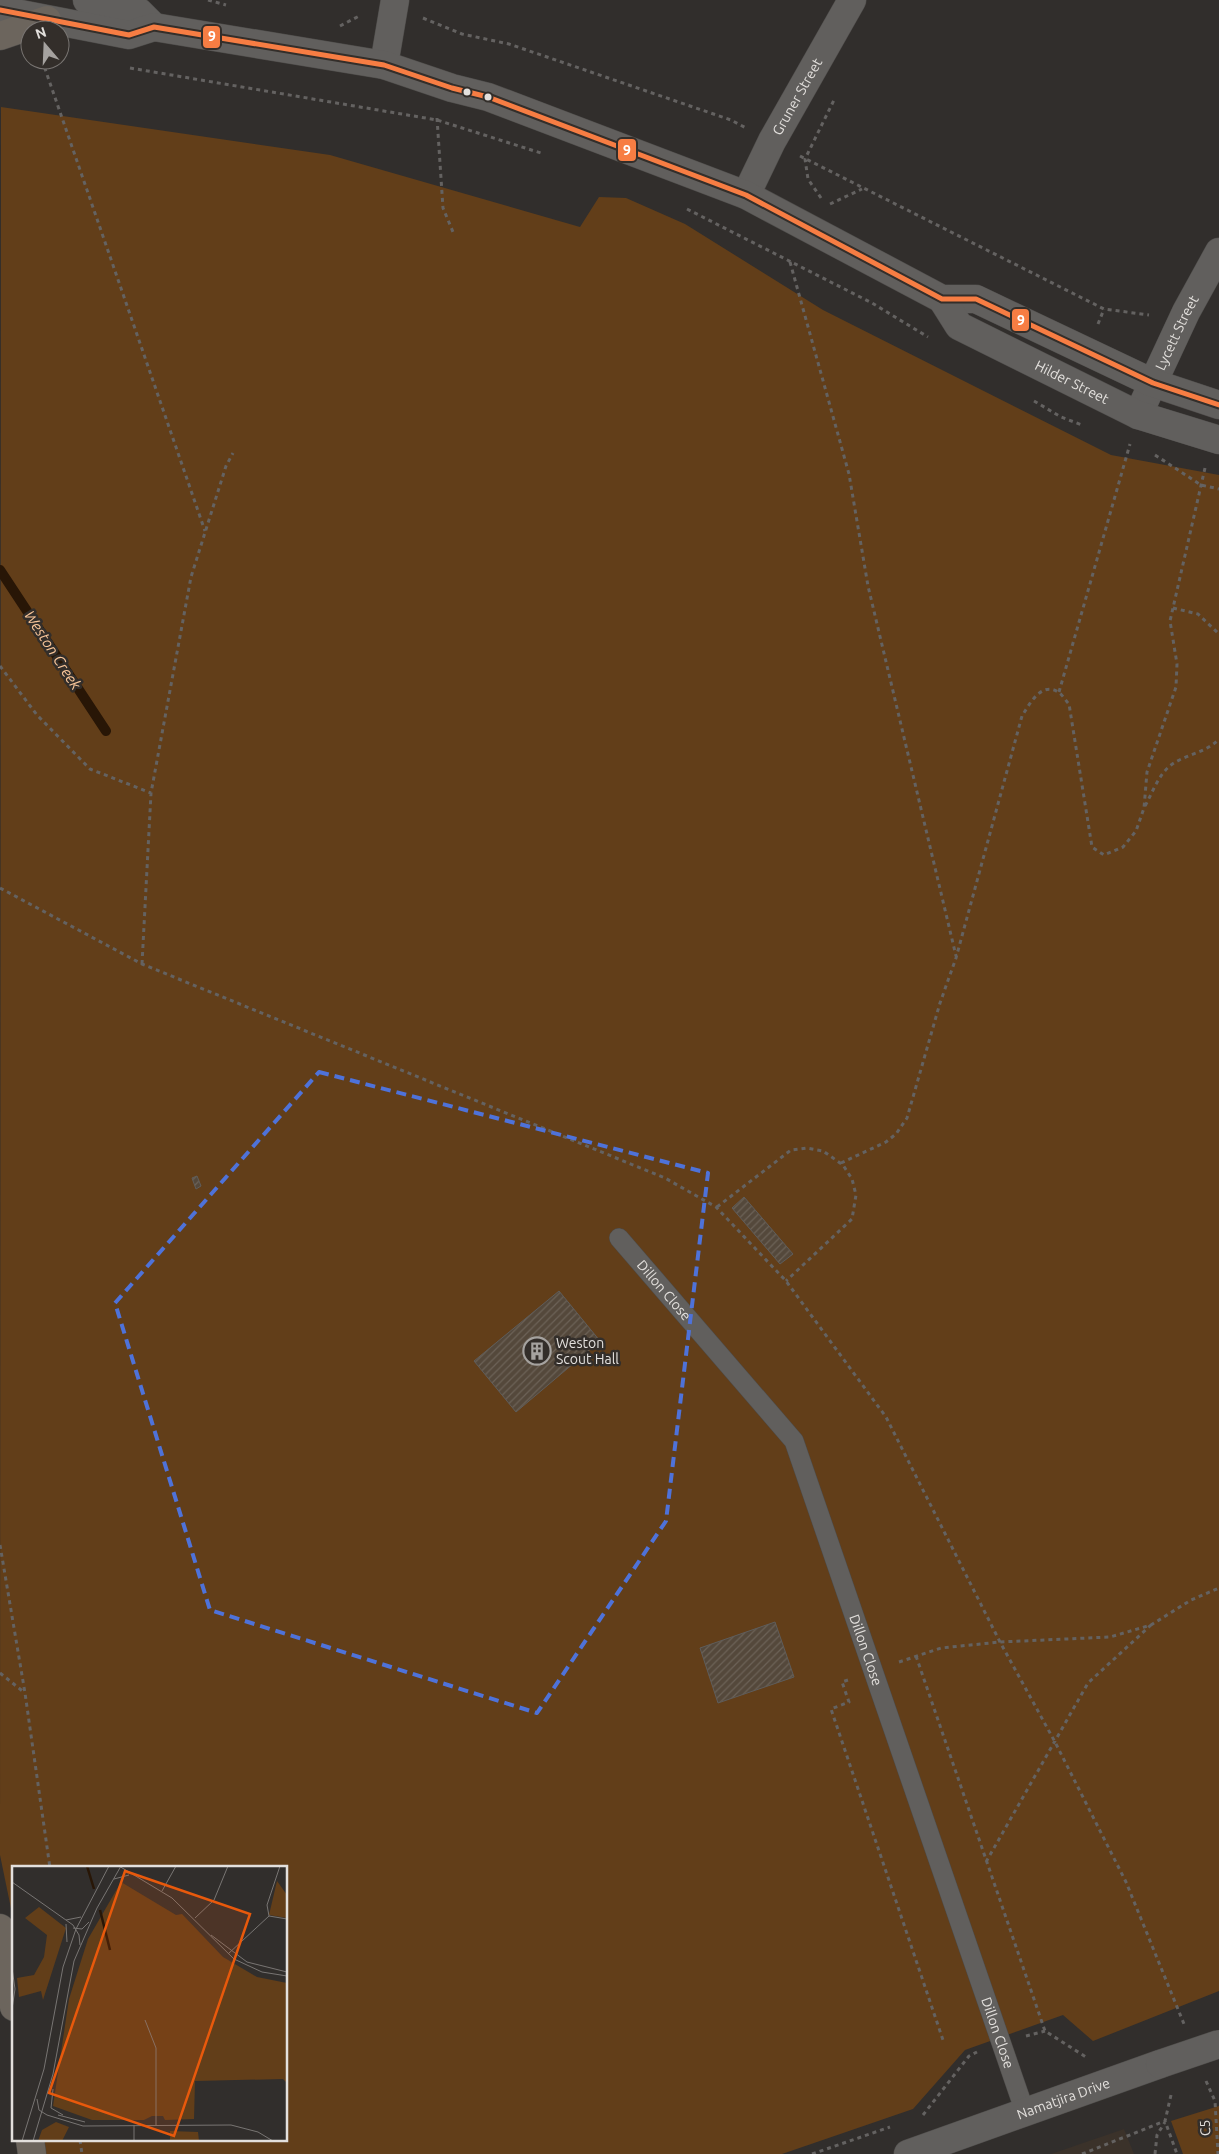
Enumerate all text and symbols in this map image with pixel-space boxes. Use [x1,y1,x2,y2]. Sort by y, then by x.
north arrow [20,20,70,70]
text: N [33,23,48,42]
line badge: 9 [202,25,221,49]
text: 9 [208,28,216,44]
street label: Gruner Street [769,55,826,138]
unlabelled marker [462,87,472,97]
unlabelled marker [483,92,493,102]
line badge: 9 [617,138,637,162]
text: 9 [623,142,631,158]
street label: Lycett Street [1152,292,1202,373]
line badge: 9 [1011,308,1030,332]
text: 9 [1017,312,1025,328]
street label: Hilder Street [1032,357,1112,407]
water label: Weston Creek [21,607,85,693]
street label: Dillon Close [634,1257,694,1324]
place label: Weston Scout Hall [556,1335,619,1367]
building icon: Weston Scout Hall [522,1336,552,1366]
street label: Dillon Close [846,1612,886,1688]
inset map [12,1866,288,2142]
street label: Dillon Close [978,1995,1017,2071]
street label: Namatjira Drive [1015,2075,1112,2122]
street label: C5 [1196,2119,1214,2137]

